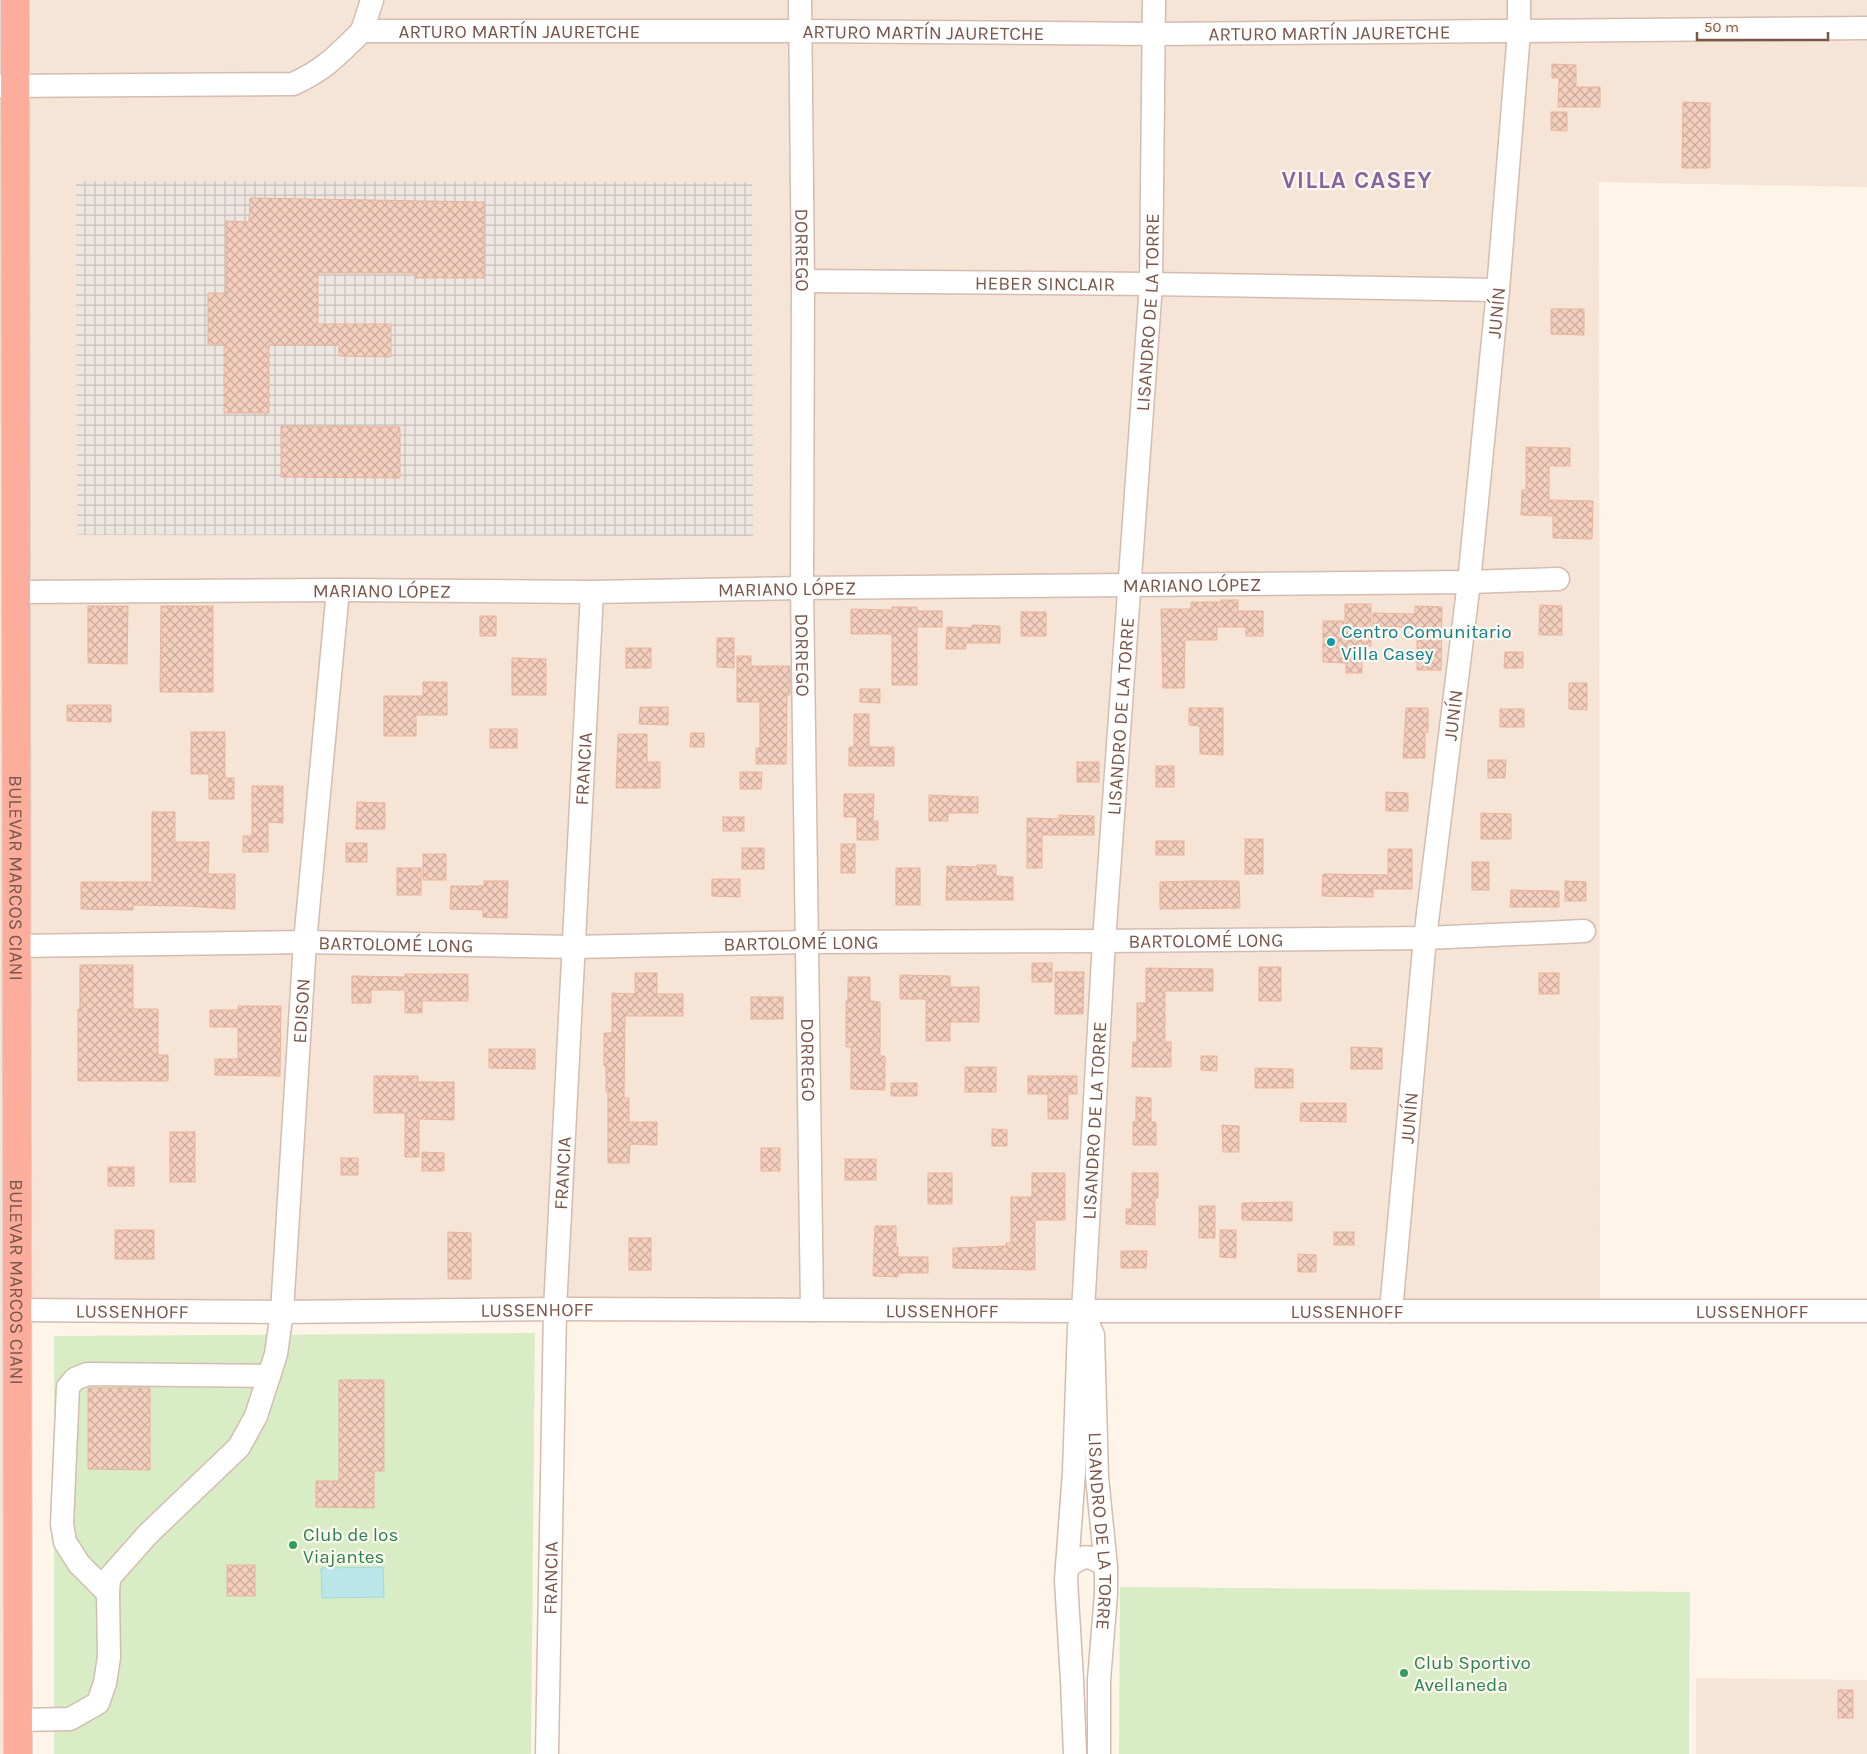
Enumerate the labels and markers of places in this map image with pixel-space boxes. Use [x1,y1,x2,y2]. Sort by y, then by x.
place label: Centro Comunitario Villa Casey [1341,621,1512,665]
marker: Centro Comunitario Villa Casey [1325,636,1337,648]
place label: Club de los Viajantes [303,1524,398,1568]
marker: Club de los Viajantes [287,1539,299,1551]
place label: Club Sportivo Avellaneda [1414,1652,1531,1696]
marker: Club Sportivo Avellaneda [1398,1667,1410,1679]

